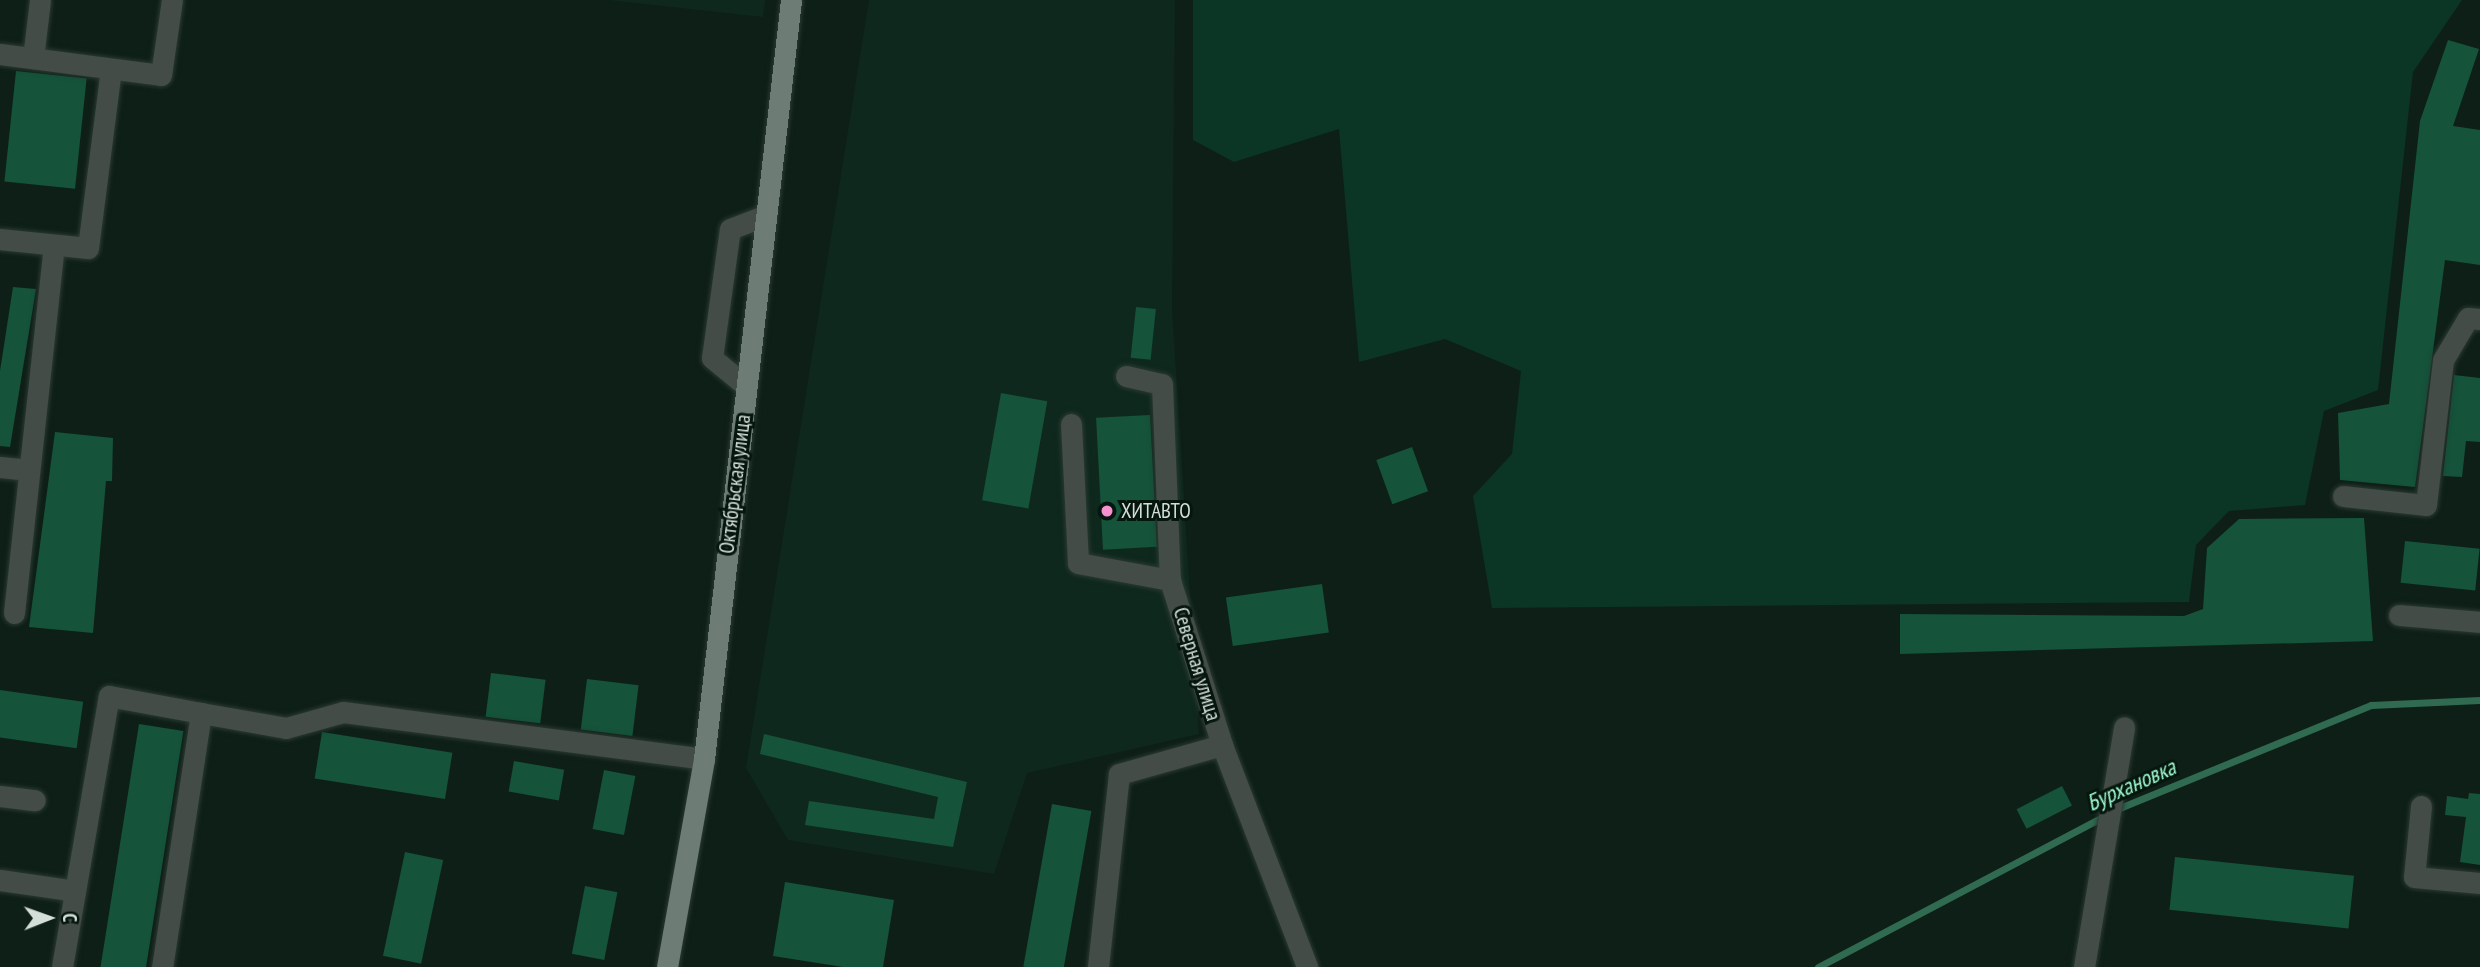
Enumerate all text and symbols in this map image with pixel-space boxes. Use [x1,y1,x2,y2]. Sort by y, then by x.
street label: Октябрьская улица [714,413,756,555]
place label: ХИТАВТО [1121,498,1191,524]
marker: ХИТАВТО [1099,503,1115,519]
street label: Северная улица [1168,604,1226,724]
water label: Бурхановка [2082,753,2180,817]
north arrow [14,883,84,953]
text: С [58,913,82,922]

